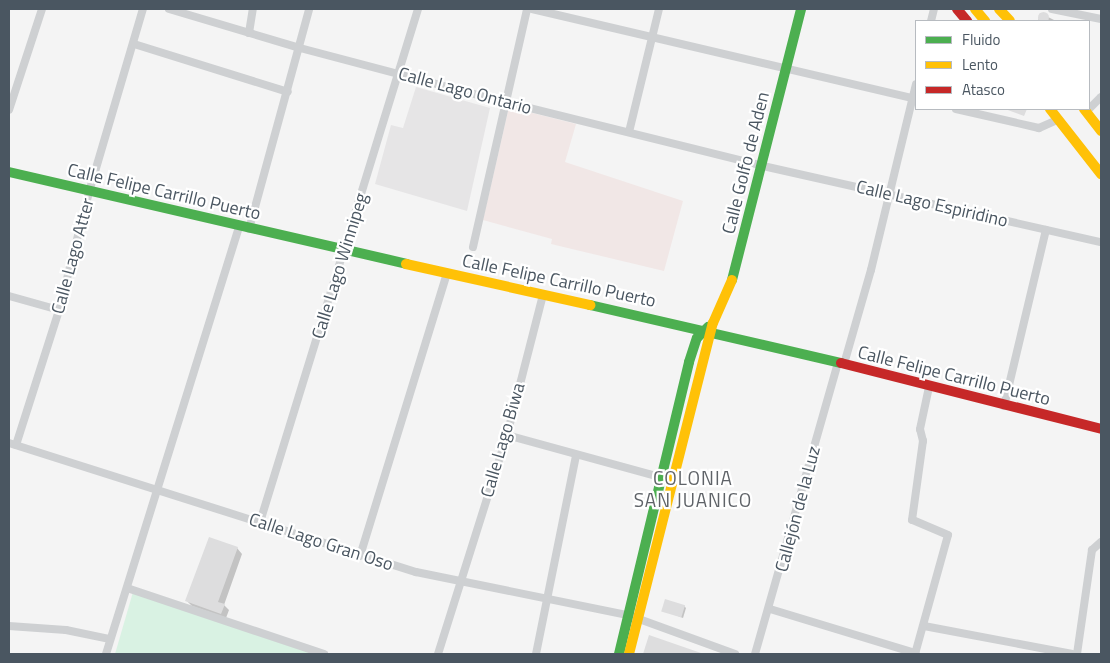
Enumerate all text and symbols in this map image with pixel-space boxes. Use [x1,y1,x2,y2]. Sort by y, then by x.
legend [915,20,1090,110]
text: Fluido [962,28,1000,51]
text: Lento [962,53,998,76]
street label: Calle Lago Ontario [396,63,534,119]
text: Atasco [962,78,1005,101]
street label: Calle Golfo de Aden [718,90,774,236]
street label: Calle Felipe Carrillo Puerto [65,159,263,225]
street label: Calle Lago Espiridino [854,176,1010,232]
street label: Calle Lago Winnipeg [308,190,372,342]
street label: Calle Lago Atter [47,196,99,316]
street label: Calle Felipe Carrillo Puerto [460,250,658,312]
street label: Calle Felipe Carrillo Puerto [856,342,1052,410]
street label: Calle Lago Biwa [476,380,530,500]
street label: Callejón de la Luz [771,444,825,574]
district label: COLONIA SAN JUANICO [632,467,754,511]
street label: Calle Lago Gran Oso [246,509,396,575]

